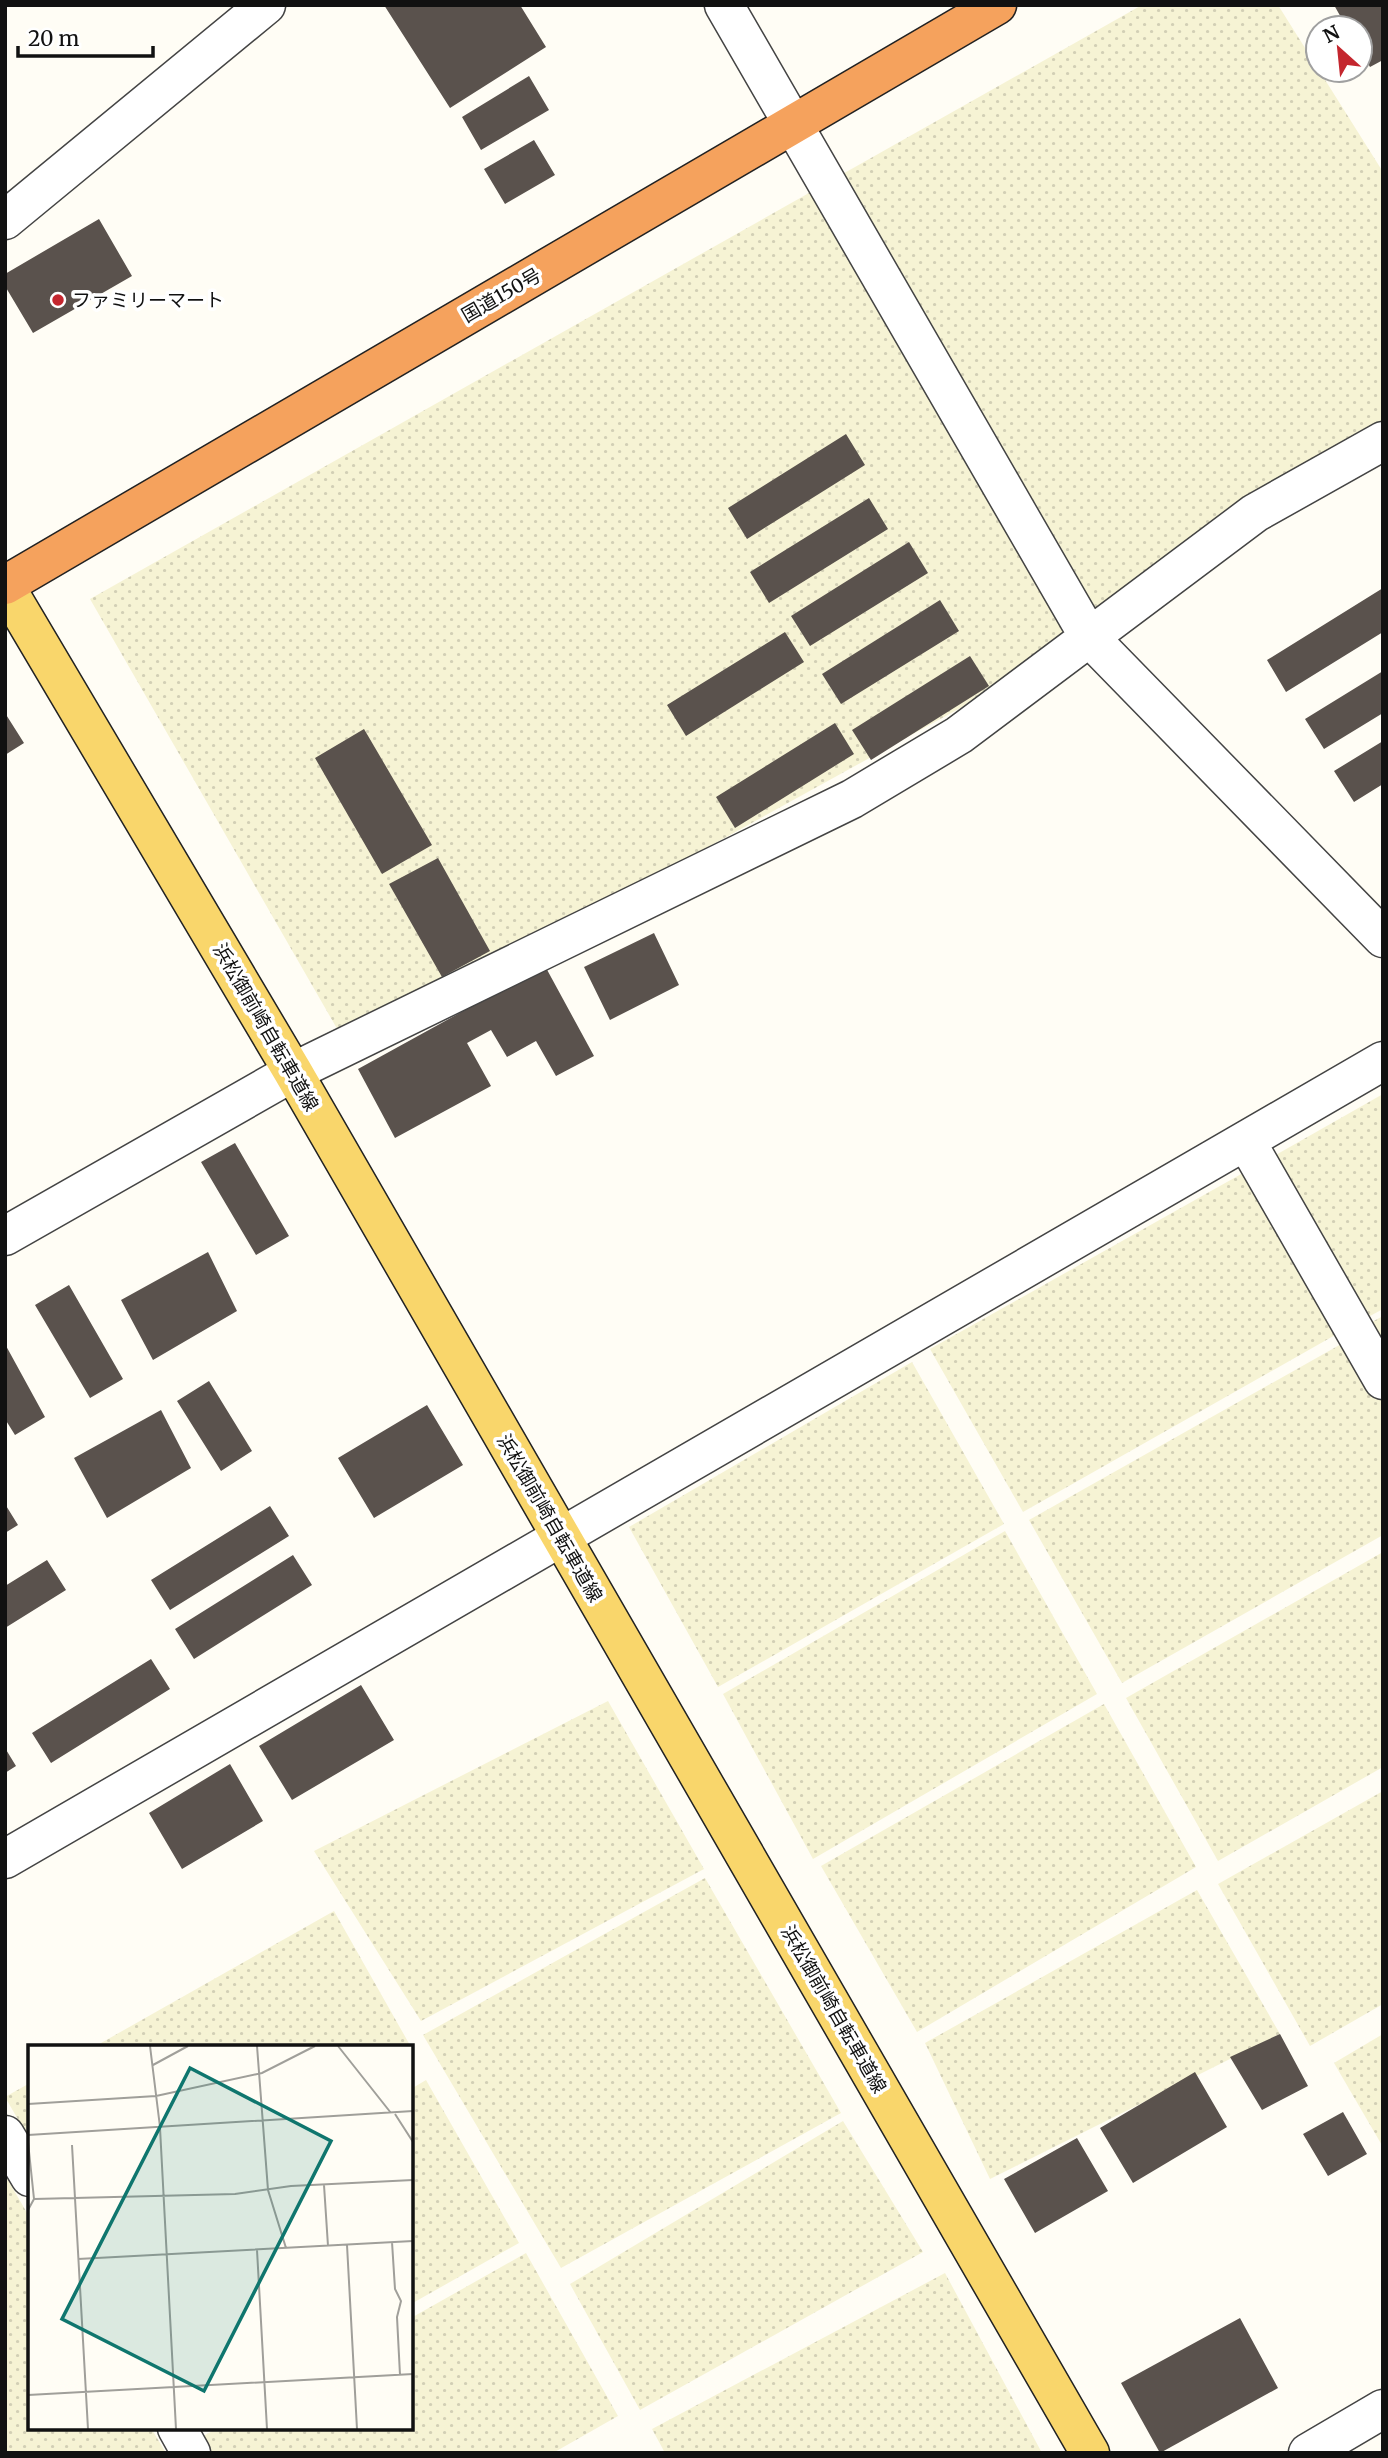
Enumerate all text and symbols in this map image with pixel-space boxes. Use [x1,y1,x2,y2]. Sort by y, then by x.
scale bar [18,14,152,58]
north arrow [1304,14,1374,84]
text: N [1319,20,1343,48]
text: 20 m [28,25,80,52]
street label: 国道150号 [457,263,545,327]
place label: ファミリーマート [72,288,224,312]
marker: ファミリーマート [50,292,66,308]
street label: 浜松御前崎自転車道線 [208,939,324,1115]
street label: 浜松御前崎自転車道線 [492,1430,608,1606]
street label: 浜松御前崎自転車道線 [776,1921,892,2097]
inset map [28,2045,413,2430]

